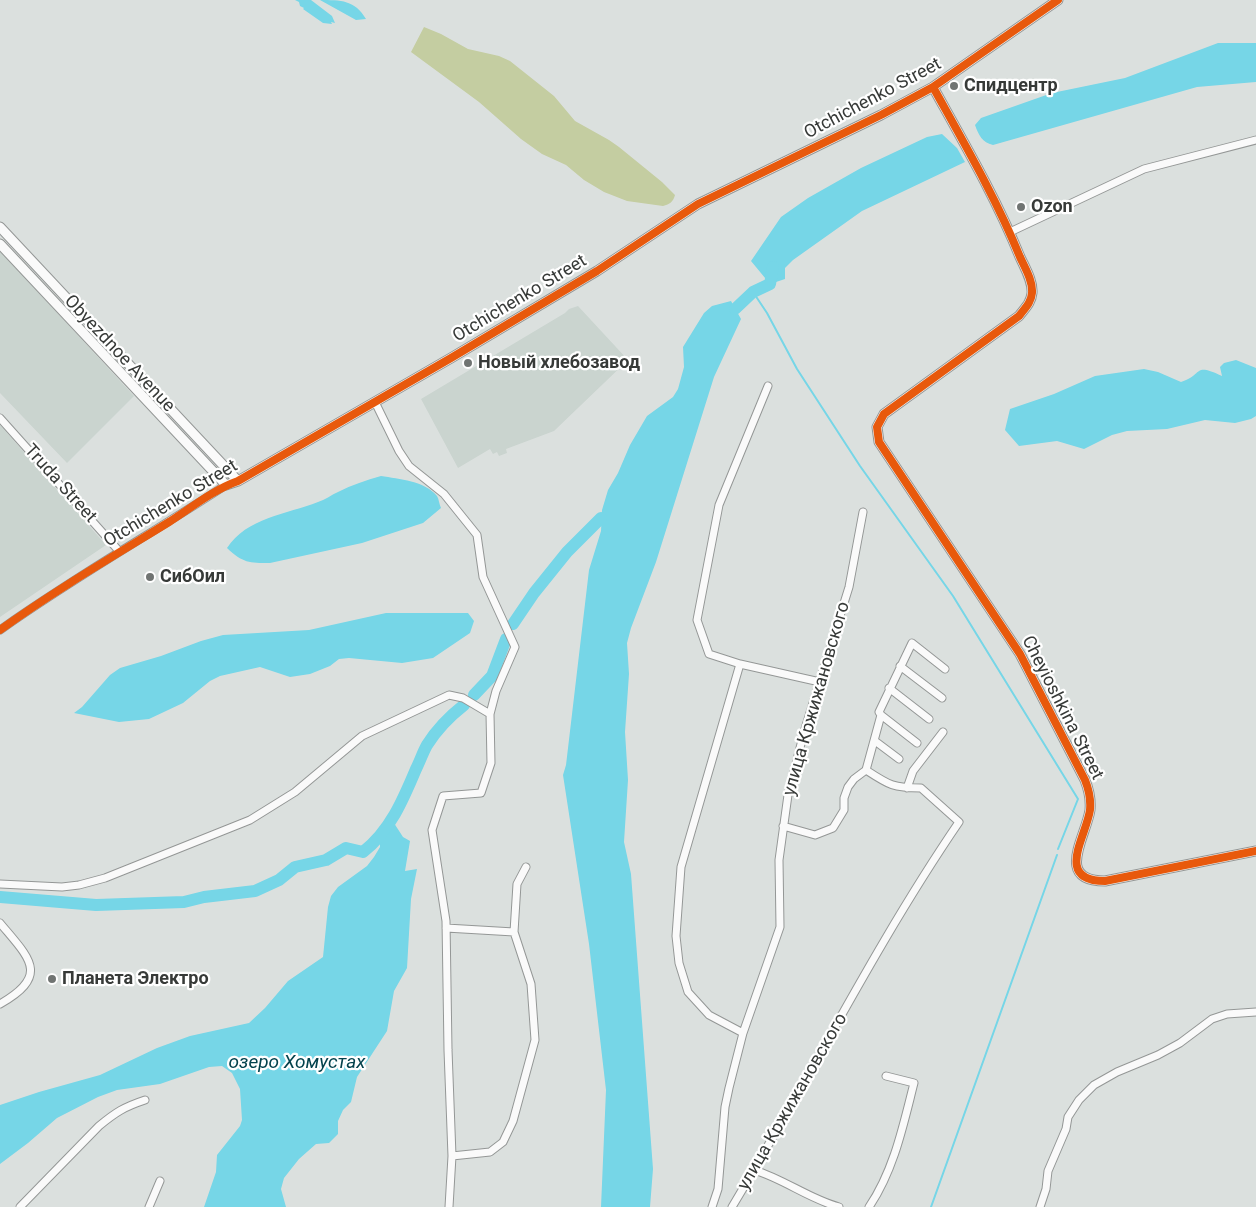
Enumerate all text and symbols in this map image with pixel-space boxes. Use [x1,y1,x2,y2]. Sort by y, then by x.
street label: Otchichenko Street [801,54,945,144]
place label: Спидцентр [964,75,1058,97]
marker: Спидцентр [948,80,960,92]
place label: Ozon [1031,196,1073,218]
marker: Ozon [1015,201,1027,213]
street label: Otchichenko Street [449,251,591,347]
street label: Obyezdnoe Avenue [59,291,179,417]
place label: Новый хлебозавод [478,352,640,374]
marker: Новый хлебозавод [462,357,474,369]
street label: Truda Street [19,440,101,528]
street label: Otchichenko Street [100,456,242,552]
place label: СибОил [160,566,225,588]
marker: СибОил [144,571,156,583]
street label: улица Кржижановского [779,600,855,798]
street label: Cheyioshkina Street [1016,632,1108,784]
place label: Планета Электро [62,968,209,990]
marker: Планета Электро [46,973,58,985]
street label: улица Кржижановского [733,1010,853,1194]
water label: озеро Хомустах [229,1052,365,1074]

